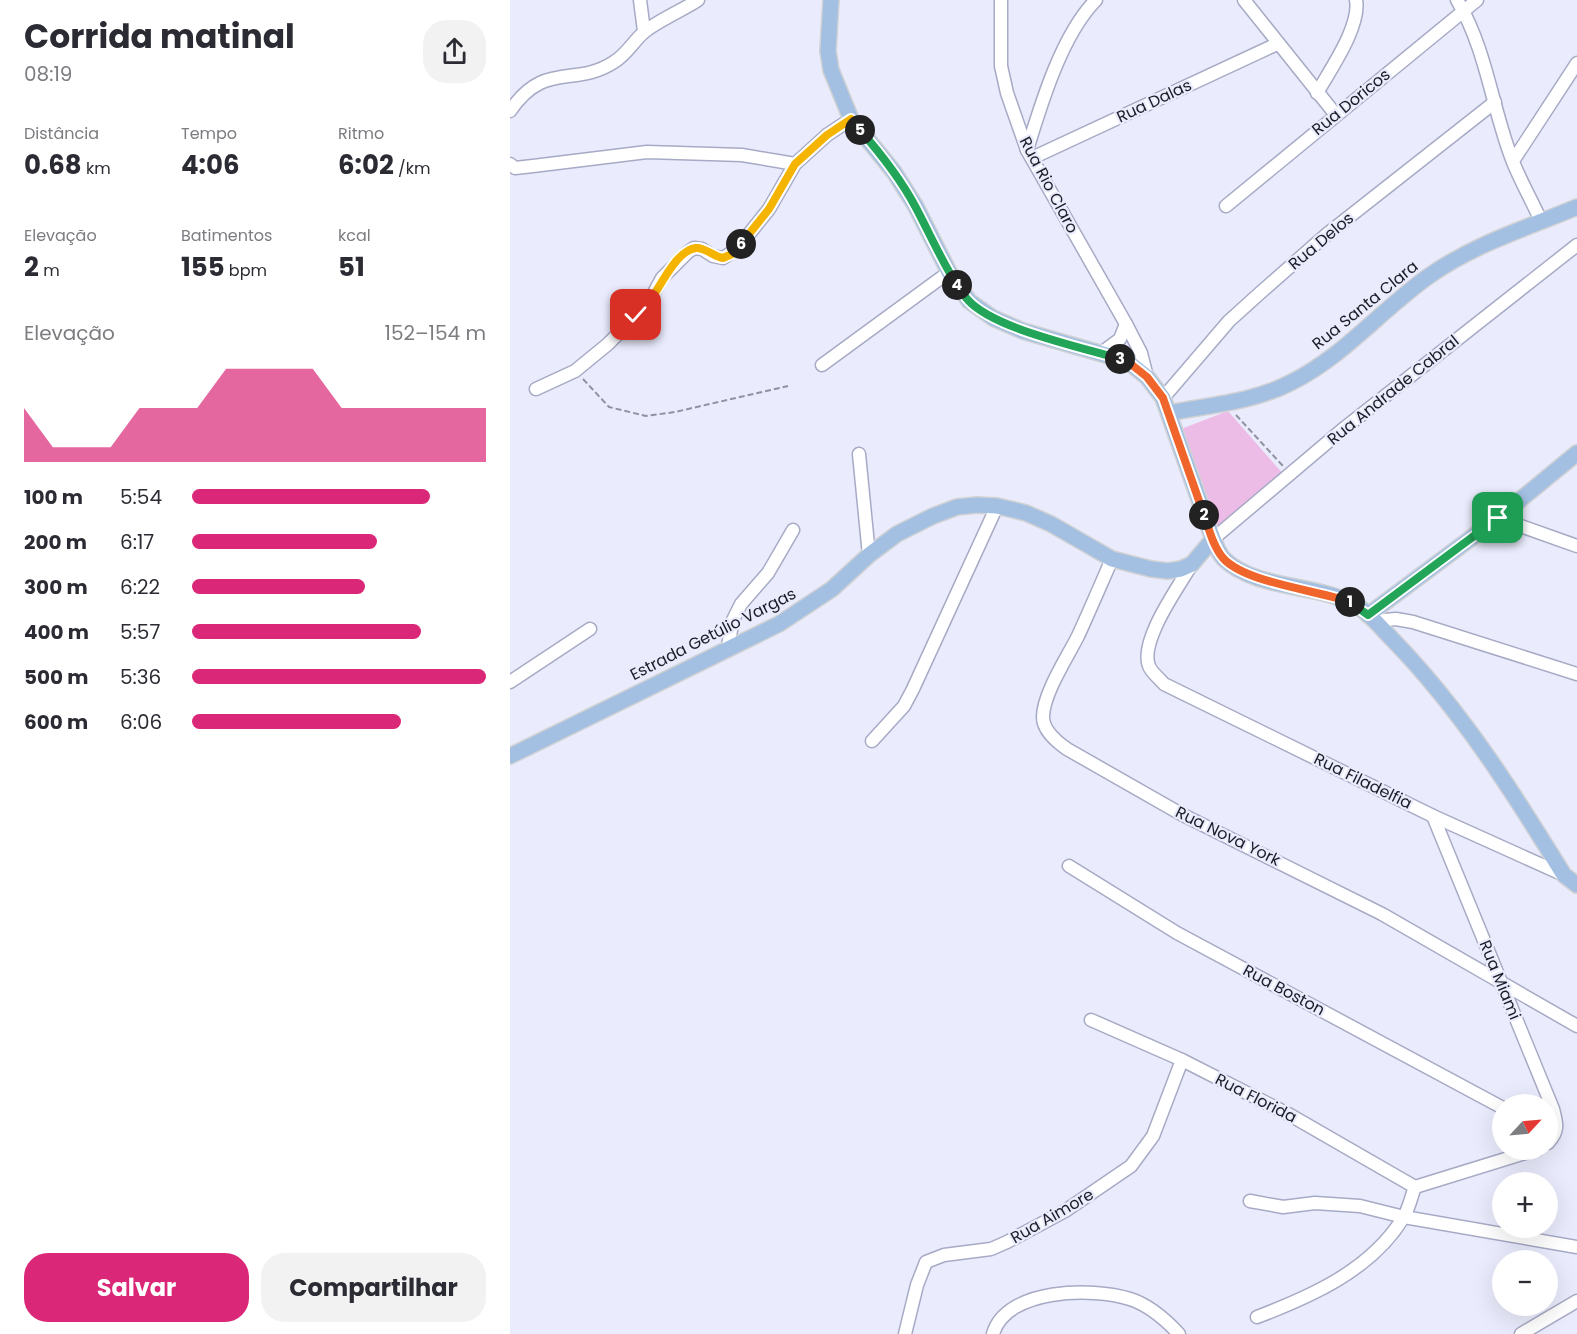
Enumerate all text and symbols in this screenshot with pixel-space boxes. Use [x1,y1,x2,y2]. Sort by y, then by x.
text: Corrida matinal [24,13,295,60]
button: share [423,20,486,83]
text: 08:19 [24,60,72,88]
street label: Rua Doricos [1307,63,1395,141]
street label: Rua Dalas [1113,74,1195,128]
pin: 5 [845,115,875,145]
text: 5 [855,118,865,141]
text: Distância [24,122,99,145]
text: Tempo [181,122,237,145]
text: Ritmo [338,122,384,145]
street label: Rua Rio Claro [1014,133,1084,237]
text: 0.68 [24,147,82,183]
text: 4:06 [181,147,240,183]
text: 6:02 [338,147,394,183]
text: km [82,157,111,180]
text: /km [394,157,430,180]
street label: Rua Delos [1283,207,1359,275]
text: Elevação [24,224,97,247]
text: Batimentos [181,224,272,247]
text: kcal [338,224,371,247]
pin: 6 [726,229,756,259]
text: 6 [736,232,746,255]
text: 2 [24,249,39,285]
text: 155 [181,249,225,285]
text: 51 [338,249,365,285]
street label: Rua Santa Clara [1307,255,1423,355]
text: m [39,259,60,282]
text: bpm [225,259,267,282]
pin: 4 [942,270,972,300]
text: 4 [952,273,962,296]
pin [610,289,661,340]
icon: check [619,298,652,331]
text: Elevação [24,319,115,347]
text: 152–154 m [385,319,486,347]
street label: Rua Andrade Cabral [1322,330,1464,450]
pin: 3 [1105,344,1135,374]
text: 3 [1115,347,1125,370]
text: 100 m [24,483,83,511]
text: 5:54 [120,483,162,511]
pin [1472,492,1523,543]
pin: 2 [1189,500,1219,530]
icon: arrive [1481,501,1514,534]
text: 2 [1199,503,1209,526]
text: 200 m [24,528,87,556]
text: 6:17 [120,528,154,556]
text: 300 m [24,573,88,601]
text: 6:22 [120,573,160,601]
street label: Estrada Getúlio Vargas [626,582,800,686]
pin: 1 [1335,587,1365,617]
text: 1 [1347,590,1353,613]
text: 400 m [24,618,89,646]
text: 5:57 [120,618,160,646]
text: 500 m [24,663,89,691]
text: 5:36 [120,663,161,691]
text: 600 m [24,708,88,736]
text: 6:06 [120,708,162,736]
street label: Rua Filadelfia [1310,747,1416,815]
street label: Rua Nova York [1172,801,1285,872]
street label: Rua Miami [1474,937,1526,1023]
street label: Rua Boston [1239,959,1329,1021]
street label: Rua Florida [1211,1068,1301,1128]
north arrow [1492,1094,1558,1160]
map controls [1492,1094,1558,1316]
button: + [1492,1172,1558,1238]
street label: Rua Aimore [1006,1183,1098,1249]
button: − [1492,1250,1558,1316]
button: Salvar [24,1253,249,1322]
button: Compartilhar [261,1253,486,1322]

